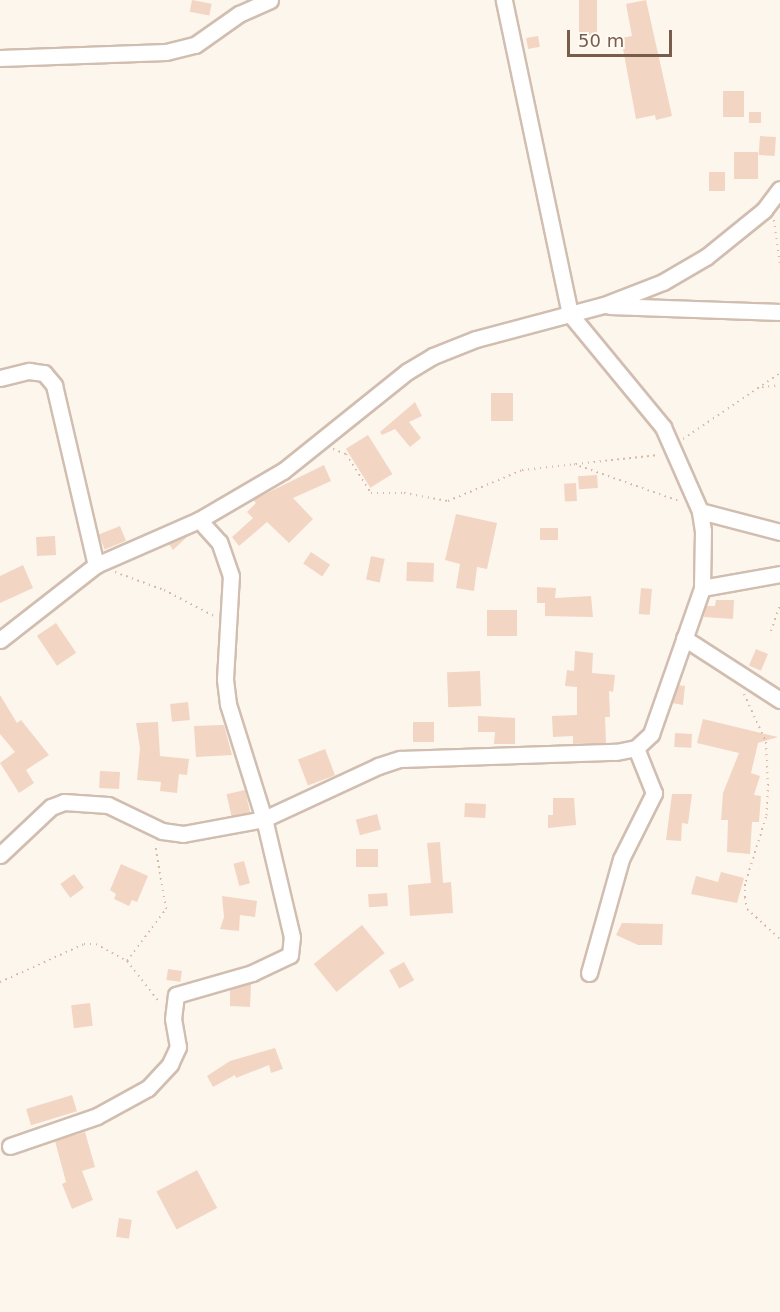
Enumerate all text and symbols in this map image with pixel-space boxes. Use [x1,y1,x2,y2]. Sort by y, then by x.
scale bar [570,18,675,56]
text: 50 m [578,30,624,51]

